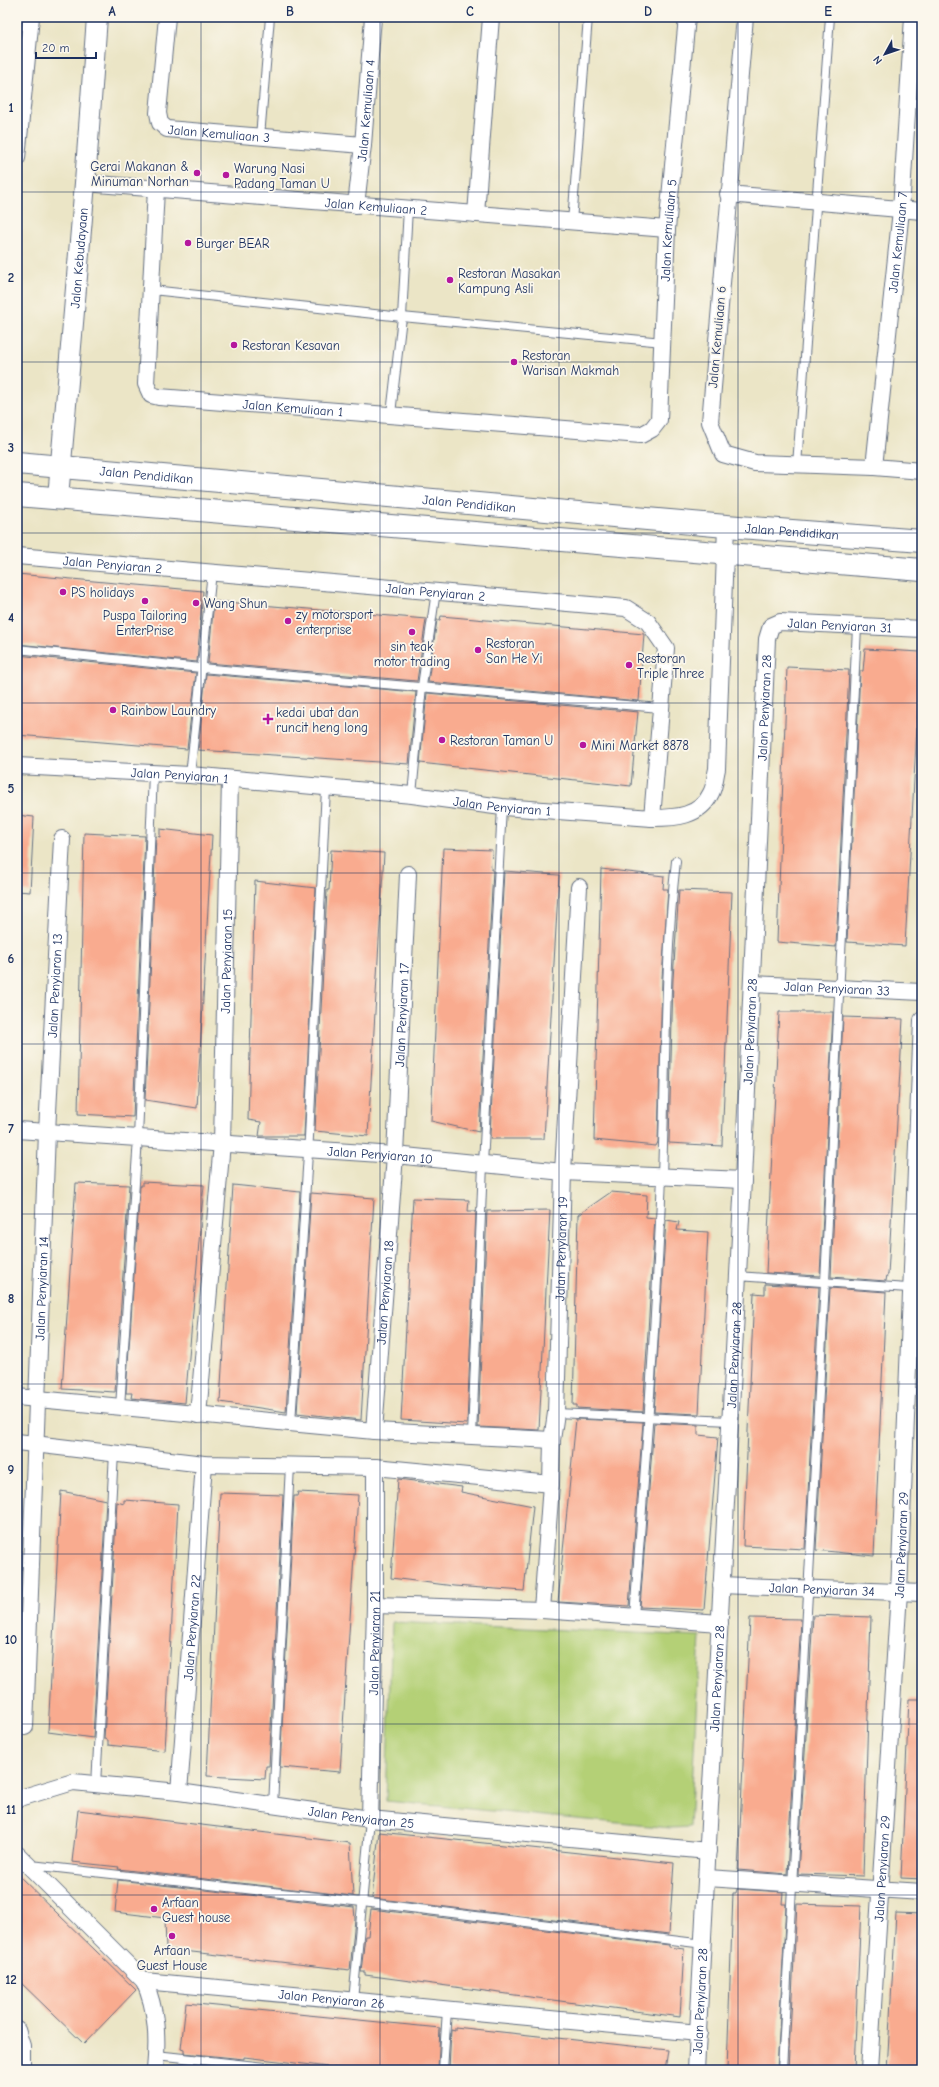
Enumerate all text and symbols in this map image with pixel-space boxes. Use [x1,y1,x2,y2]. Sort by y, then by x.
text: A [108,4,116,19]
text: B [286,4,294,19]
text: C [466,4,474,19]
text: D [644,4,652,19]
text: E [824,4,832,19]
scale bar [36,34,96,60]
north arrow [865,34,905,74]
text: 20 m [42,41,70,55]
text: N [870,53,885,67]
street label: Jalan Kemuliaan 4 [354,59,377,162]
text: 1 [8,100,14,115]
street label: Jalan Kemuliaan 3 [167,122,271,145]
place label: Gerai Makanan & Minuman Norhan [90,159,189,189]
place label: Warung Nasi Padang Taman U [234,161,330,191]
marker: Gerai Makanan & Minuman Norhan [192,168,202,178]
marker: Warung Nasi Padang Taman U [221,170,231,180]
street label: Jalan Kemuliaan 5 [657,178,679,282]
street label: Jalan Kemuliaan 7 [885,191,910,294]
street label: Jalan Kemuliaan 2 [324,194,428,218]
street label: Jalan Kebudayaan [67,207,90,309]
place label: Burger BEAR [196,236,270,251]
marker: Burger BEAR [183,238,193,248]
place label: Restoran Masakan Kampung Asli [458,266,560,296]
text: 2 [8,270,14,285]
marker: Restoran Masakan Kampung Asli [445,275,455,285]
street label: Jalan Kemuliaan 6 [705,285,729,389]
place label: Restoran Kesavan [242,338,340,353]
marker: Restoran Kesavan [229,340,239,350]
place label: Restoran Warisan Makmah [522,348,619,378]
marker: Restoran Warisan Makmah [509,357,519,367]
street label: Jalan Kemuliaan 1 [242,396,344,419]
text: 3 [8,440,14,455]
street label: Jalan Pendidikan [99,463,194,486]
street label: Jalan Pendidikan [422,492,517,515]
street label: Jalan Pendidikan [745,520,839,542]
street label: Jalan Penyiaran 2 [62,552,163,576]
street label: Jalan Penyiaran 2 [385,580,486,603]
place label: PS holidays [71,585,134,600]
marker: PS holidays [58,587,68,597]
marker: Puspa Tailoring EnterPrise [140,596,150,606]
place label: Wang Shun [204,596,268,611]
marker: Wang Shun [191,598,201,608]
place label: zy motorsport enterprise [296,607,374,637]
place label: Puspa Tailoring EnterPrise [103,608,187,638]
text: 4 [8,610,14,625]
street label: Jalan Penyiaran 31 [787,615,892,635]
marker: zy motorsport enterprise [283,616,293,626]
marker: sin teak motor trading [407,627,417,637]
place label: Restoran San He Yi [486,636,542,666]
place label: sin teak motor trading [374,639,450,669]
marker: Restoran San He Yi [473,645,483,655]
place label: Restoran Triple Three [637,651,705,681]
street label: Jalan Penyiaran 28 [754,654,774,761]
marker: Restoran Triple Three [624,660,634,670]
place label: Rainbow Laundry [121,703,216,718]
marker: Rainbow Laundry [108,705,118,715]
place label: kedai ubat dan runcit heng long [276,705,368,735]
marker: kedai ubat dan runcit heng long [263,714,273,724]
place label: Restoran Taman U [450,733,553,748]
marker: Restoran Taman U [437,735,447,745]
place label: Mini Market 8878 [591,738,689,753]
marker: Mini Market 8878 [578,740,588,750]
street label: Jalan Penyiaran 1 [130,764,229,786]
text: 5 [8,781,15,796]
street label: Jalan Penyiaran 1 [452,793,552,818]
street label: Jalan Penyiaran 15 [217,908,235,1014]
street label: Jalan Penyiaran 13 [44,933,65,1038]
text: 6 [8,951,15,966]
street label: Jalan Penyiaran 17 [392,963,411,1067]
street label: Jalan Penyiaran 28 [740,978,759,1085]
street label: Jalan Penyiaran 33 [784,978,890,998]
text: 7 [8,1121,14,1136]
street label: Jalan Penyiaran 10 [327,1143,434,1166]
street label: Jalan Penyiaran 19 [552,1196,570,1301]
street label: Jalan Penyiaran 14 [32,1236,51,1341]
street label: Jalan Penyiaran 18 [373,1239,396,1345]
text: 8 [8,1291,14,1306]
street label: Jalan Penyiaran 28 [723,1301,744,1409]
text: 9 [8,1462,15,1477]
street label: Jalan Penyiaran 29 [891,1491,911,1599]
street label: Jalan Penyiaran 22 [180,1574,203,1681]
street label: Jalan Penyiaran 34 [769,1579,875,1599]
street label: Jalan Penyiaran 21 [365,1591,383,1696]
street label: Jalan Penyiaran 28 [706,1625,727,1732]
text: 10 [5,1632,17,1647]
text: 11 [6,1802,16,1817]
street label: Jalan Penyiaran 25 [307,1803,415,1831]
street label: Jalan Penyiaran 29 [871,1815,892,1922]
place label: Arfaan Guest house [162,1895,231,1925]
marker: Arfaan Guest house [149,1904,159,1914]
marker: Arfaan Guest House [167,1931,177,1941]
place label: Arfaan Guest House [137,1943,208,1973]
street label: Jalan Penyiaran 28 [689,1947,710,2055]
text: 12 [5,1972,17,1987]
street label: Jalan Penyiaran 26 [278,1986,385,2011]

